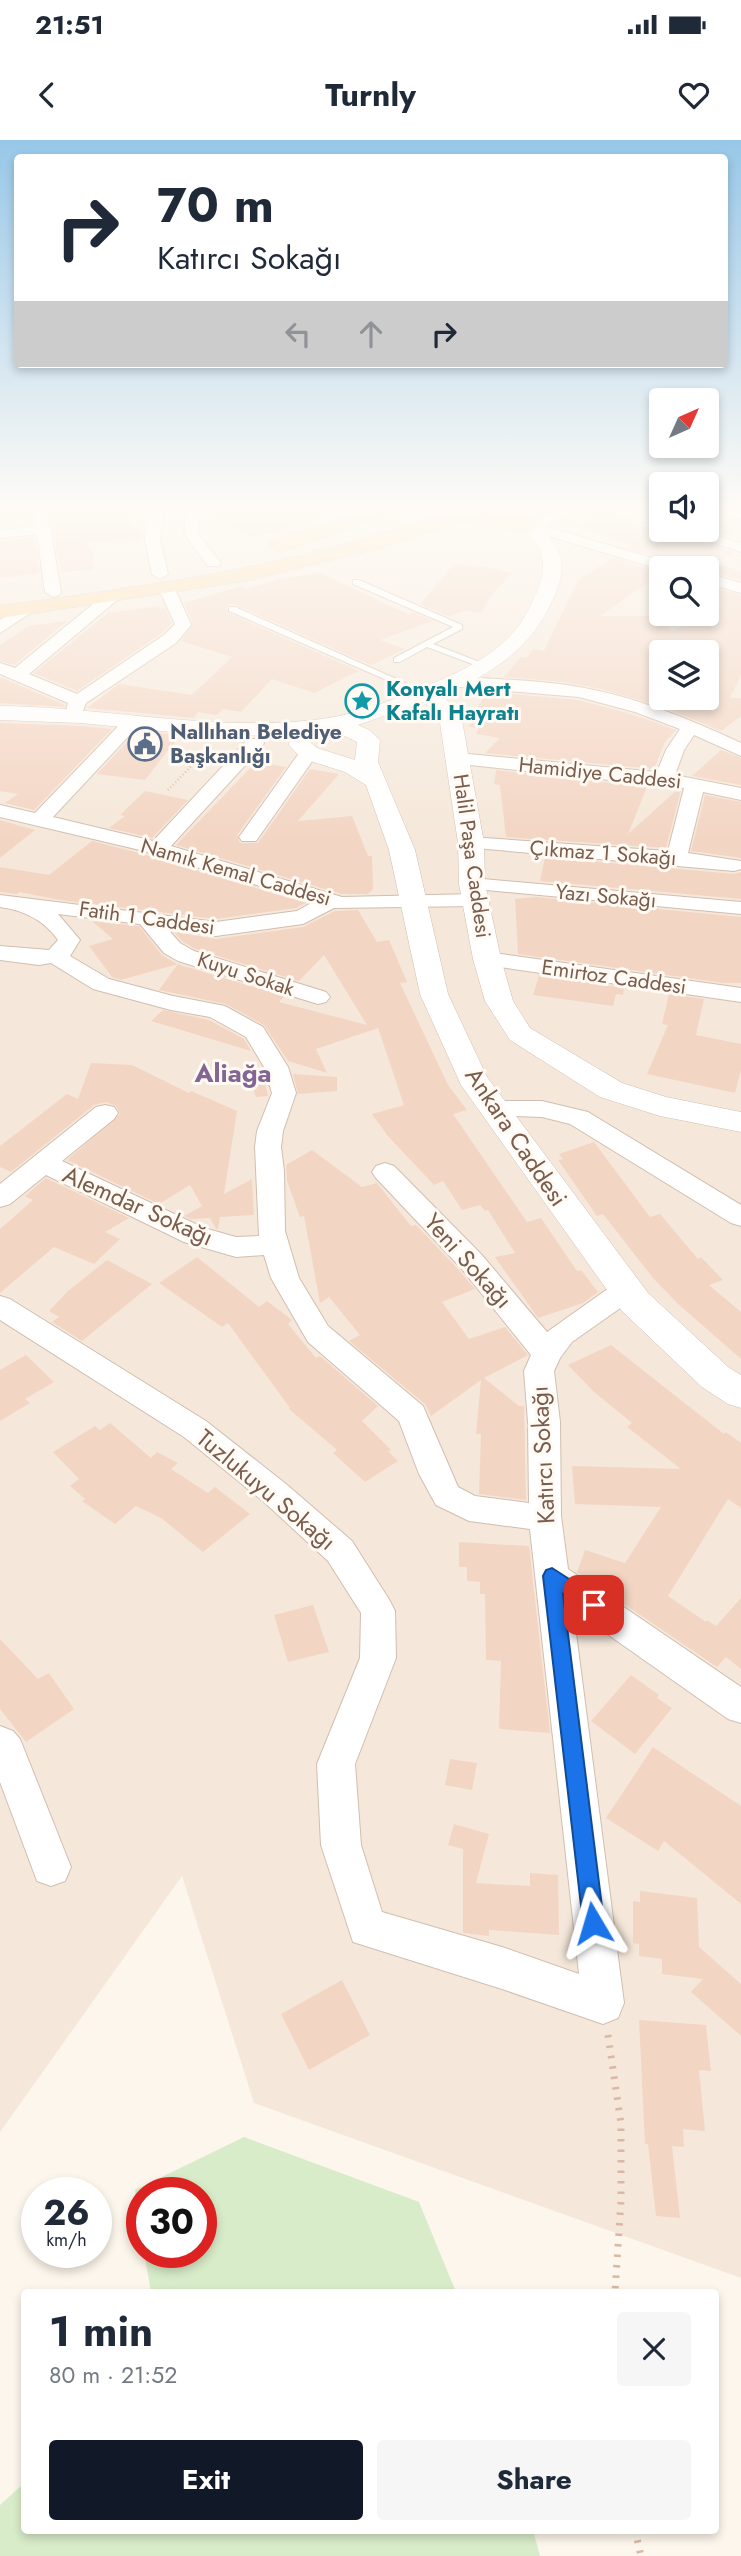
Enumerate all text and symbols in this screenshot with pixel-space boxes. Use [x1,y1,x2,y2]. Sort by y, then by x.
text: 21:51 [35,6,104,44]
text: Turnly [325,72,416,118]
icon: back [28,76,66,114]
icon: heart [675,76,713,114]
text: 70 m [157,170,274,240]
icon: right [42,182,133,273]
text: Katırcı Sokağı [157,235,341,281]
icon: left [279,315,317,353]
icon: ahead [352,315,390,353]
icon: right [425,315,463,353]
north arrow [649,388,719,458]
map controls [649,388,719,710]
button: sound [649,472,719,542]
button: search [649,556,719,626]
button: layers [649,640,719,710]
place label: Konyalı Mert Kafalı Hayratı [386,674,519,728]
place icon: Konyalı Mert Kafalı Hayratı [343,682,381,720]
place label: Nallıhan Belediye Başkanlığı [170,717,342,771]
public building icon: Nallıhan Belediye Başkanlığı [126,725,164,763]
street label: Hamidiye Caddesi [517,750,683,796]
street label: Halil Paşa Caddesi [446,772,498,940]
street label: Namık Kemal Caddesi [137,830,335,914]
street label: Çıkmaz 1 Sokağı [529,833,677,873]
street label: Yazı Sokağı [554,877,658,915]
street label: Fatih 1 Caddesi [77,894,217,942]
street label: Kuyu Sokak [194,944,299,1004]
street label: Emirtoz Caddesi [540,952,688,1002]
district label: Aliağa [193,1054,272,1092]
street label: Ankara Caddesi [457,1060,576,1213]
street label: Alemdar Sokağı [57,1157,219,1254]
street label: Yeni Sokağı [416,1205,521,1316]
street label: Katırcı Sokağı [521,1385,564,1525]
street label: Tuzlukuyu Sokağı [189,1421,344,1558]
pin [564,1575,624,1635]
icon: arrive [575,1586,613,1624]
position arrow [556,1886,630,1960]
speed limit sign: 30 [126,2177,217,2268]
text: 26 [43,2188,90,2238]
text: km/h [46,2227,87,2253]
text: 1 min [49,2301,153,2362]
button: close [617,2312,691,2386]
text: 80 m · 21:52 [49,2358,177,2392]
button: Exit [49,2440,363,2520]
button: Share [377,2440,691,2520]

